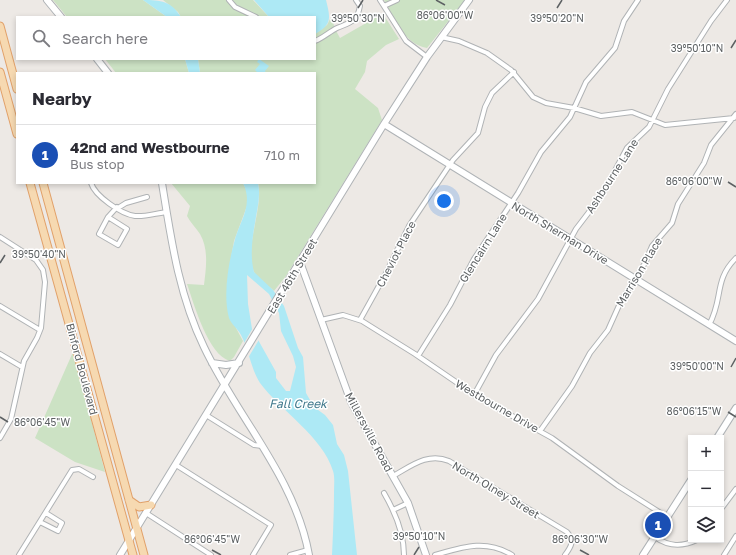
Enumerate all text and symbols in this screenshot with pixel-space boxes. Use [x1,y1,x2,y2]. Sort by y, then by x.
text: 86°06'00"W [417,9,474,21]
text: 39°50'30"N [331,12,385,24]
text: 39°50'20"N [530,12,584,24]
search box [16,16,316,60]
icon: search [30,27,52,49]
text: Search here [62,29,148,47]
text: 39°50'10"N [671,42,723,54]
text: Nearby [32,88,92,109]
street label: Ashbourne Lane [583,136,640,215]
text: 42nd and Westbourne [70,138,230,156]
text: 1 [42,147,48,163]
text: 710 m [264,147,300,163]
text: Bus stop [70,156,125,172]
text: 86°06'00"W [666,175,723,187]
your location [434,191,454,211]
street label: North Sherman Drive [510,199,611,267]
street label: Glencairn Lane [456,211,509,285]
street label: Cheviot Place [373,218,418,289]
street label: Marrison Place [613,235,664,309]
street label: East 46th Street [264,236,319,316]
text: 39°50'40"N [12,248,66,260]
street label: Binford Boulevard [64,322,101,416]
text: 39°50'00"N [670,360,724,372]
street label: Westbourne Drive [453,376,541,435]
street label: Millersville Road [343,390,396,474]
water label: Fall Creek [269,396,328,411]
text: 86°06'15"W [667,405,722,417]
text: 86°06'45"W [14,416,70,428]
map controls [688,435,724,543]
button: + [688,435,724,471]
street label: North Olney Street [450,458,542,521]
button: − [688,471,724,507]
button: layers [688,507,724,543]
pin: 1 [645,510,671,540]
text: 39°50'10"N [393,530,445,542]
text: 86°06'45"W [184,533,240,545]
text: 86°06'30"W [552,533,609,545]

